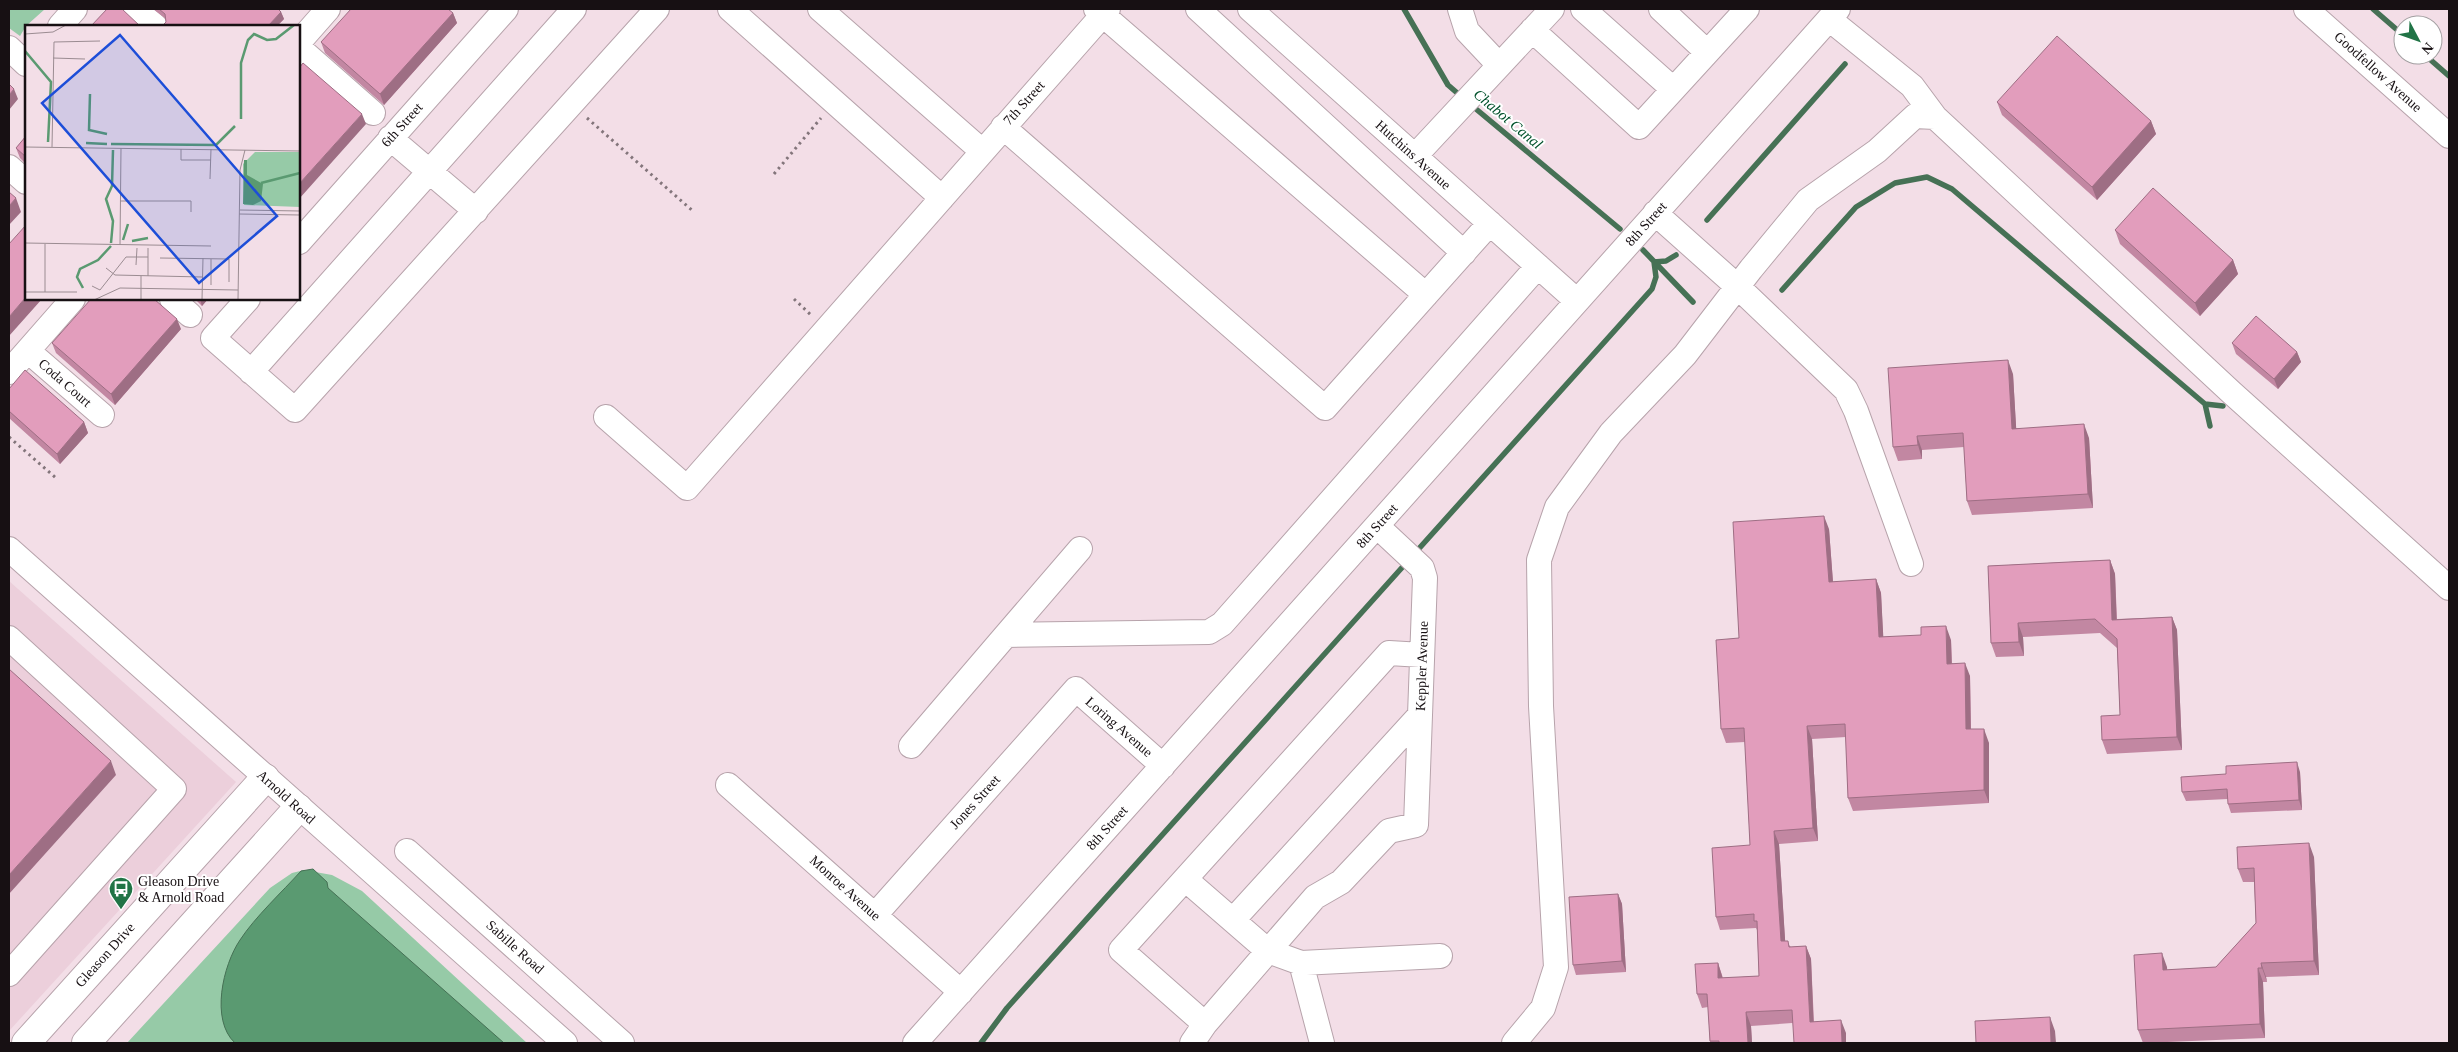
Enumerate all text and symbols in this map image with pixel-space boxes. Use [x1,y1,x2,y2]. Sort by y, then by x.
north arrow [2393,15,2443,65]
inset map [25,25,300,300]
street label: Goodfellow Avenue [2331,29,2425,115]
text: N [2418,39,2436,57]
street label: 7th Street [1000,78,1048,128]
water label: Chabot Canal [1470,86,1546,152]
street label: 6th Street [378,100,426,150]
street label: Hutchins Avenue [1372,117,1454,193]
street label: 8th Street [1622,199,1670,249]
street label: Coda Court [36,356,95,410]
street label: 8th Street [1353,501,1401,551]
street label: Keppler Avenue [1413,621,1431,711]
street label: Loring Avenue [1083,694,1155,760]
street label: Arnold Road [254,767,318,827]
street label: Jones Street [947,772,1003,832]
street label: 8th Street [1083,803,1131,853]
street label: Monroe Avenue [807,852,883,924]
place label: Gleason Drive & Arnold Road [138,874,224,905]
bus stop icon: Gleason Drive & Arnold Road [108,876,134,910]
street label: Sabille Road [483,917,547,977]
street label: Gleason Drive [72,920,138,990]

